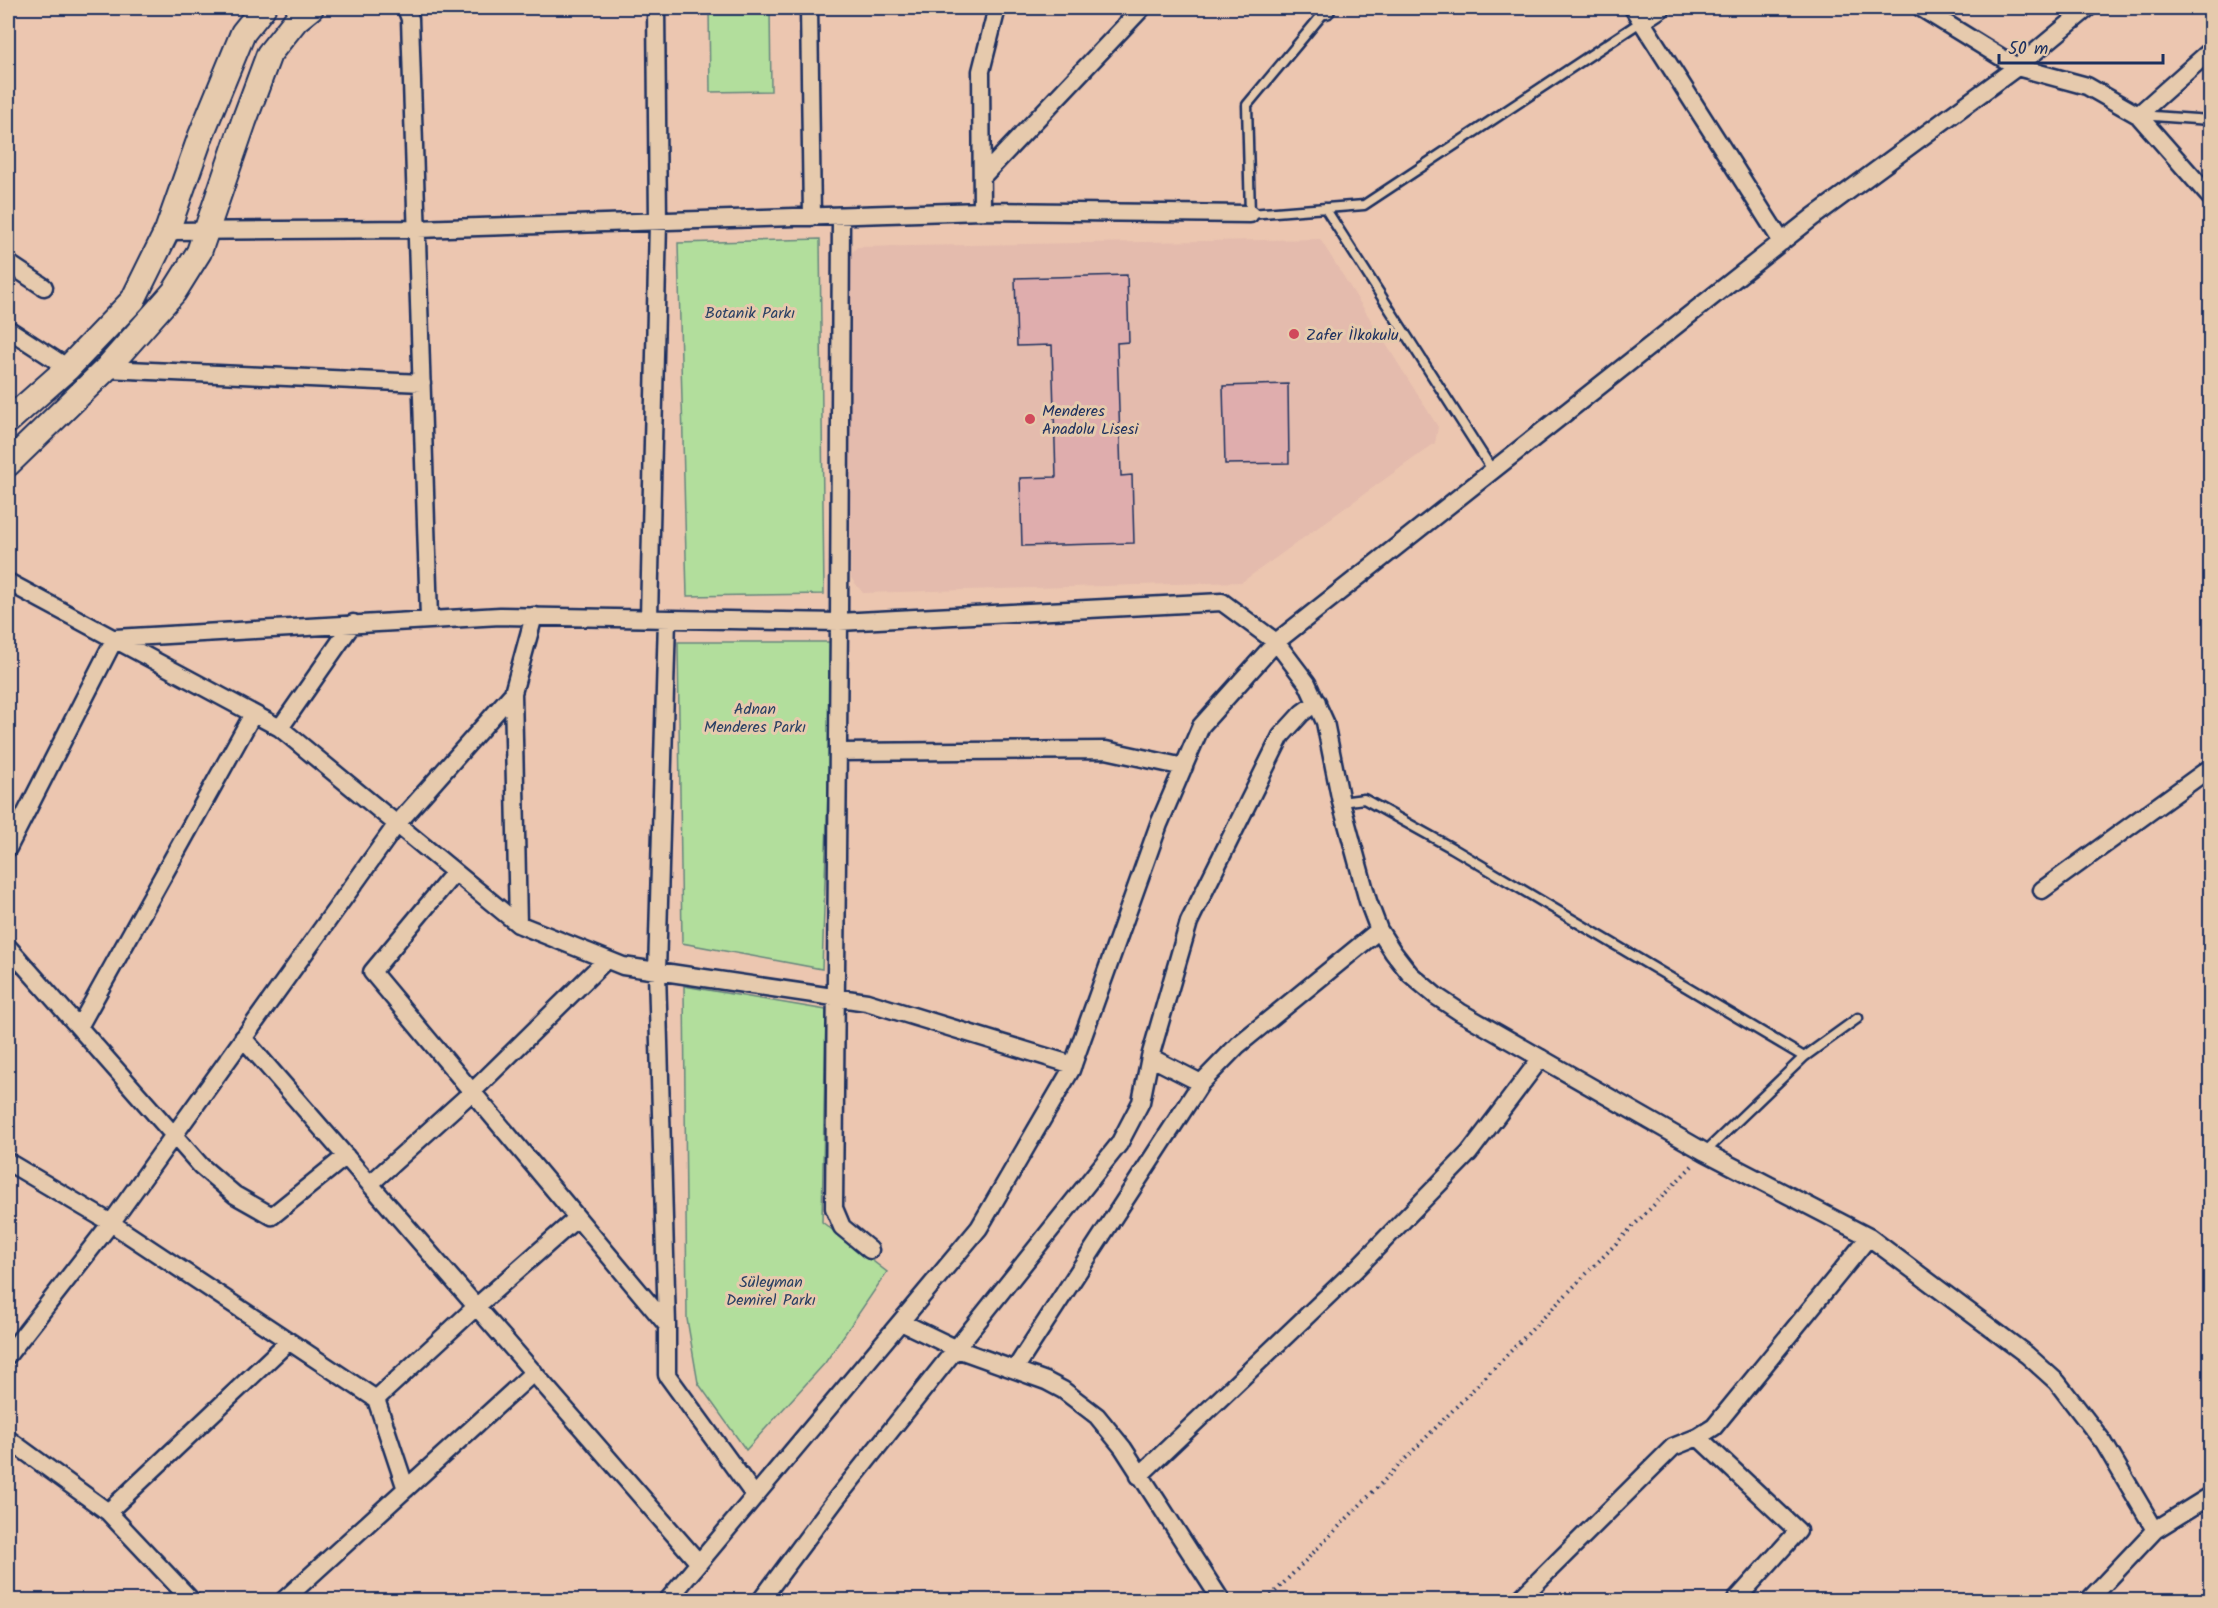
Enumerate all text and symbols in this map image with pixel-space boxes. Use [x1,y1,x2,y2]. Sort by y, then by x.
scale bar [1999,27,2162,65]
text: 50 m [2008,35,2048,64]
park label: Botanik Parkı [705,301,795,326]
place label: Zafer İlkokulu [1306,323,1399,348]
marker: Zafer İlkokulu [1287,327,1301,341]
place label: Menderes Anadolu Lisesi [1042,399,1139,442]
marker: Menderes Anadolu Lisesi [1023,412,1037,426]
park label: Adnan Menderes Parkı [704,697,806,740]
park label: Süleyman Demirel Parkı [726,1270,816,1313]

